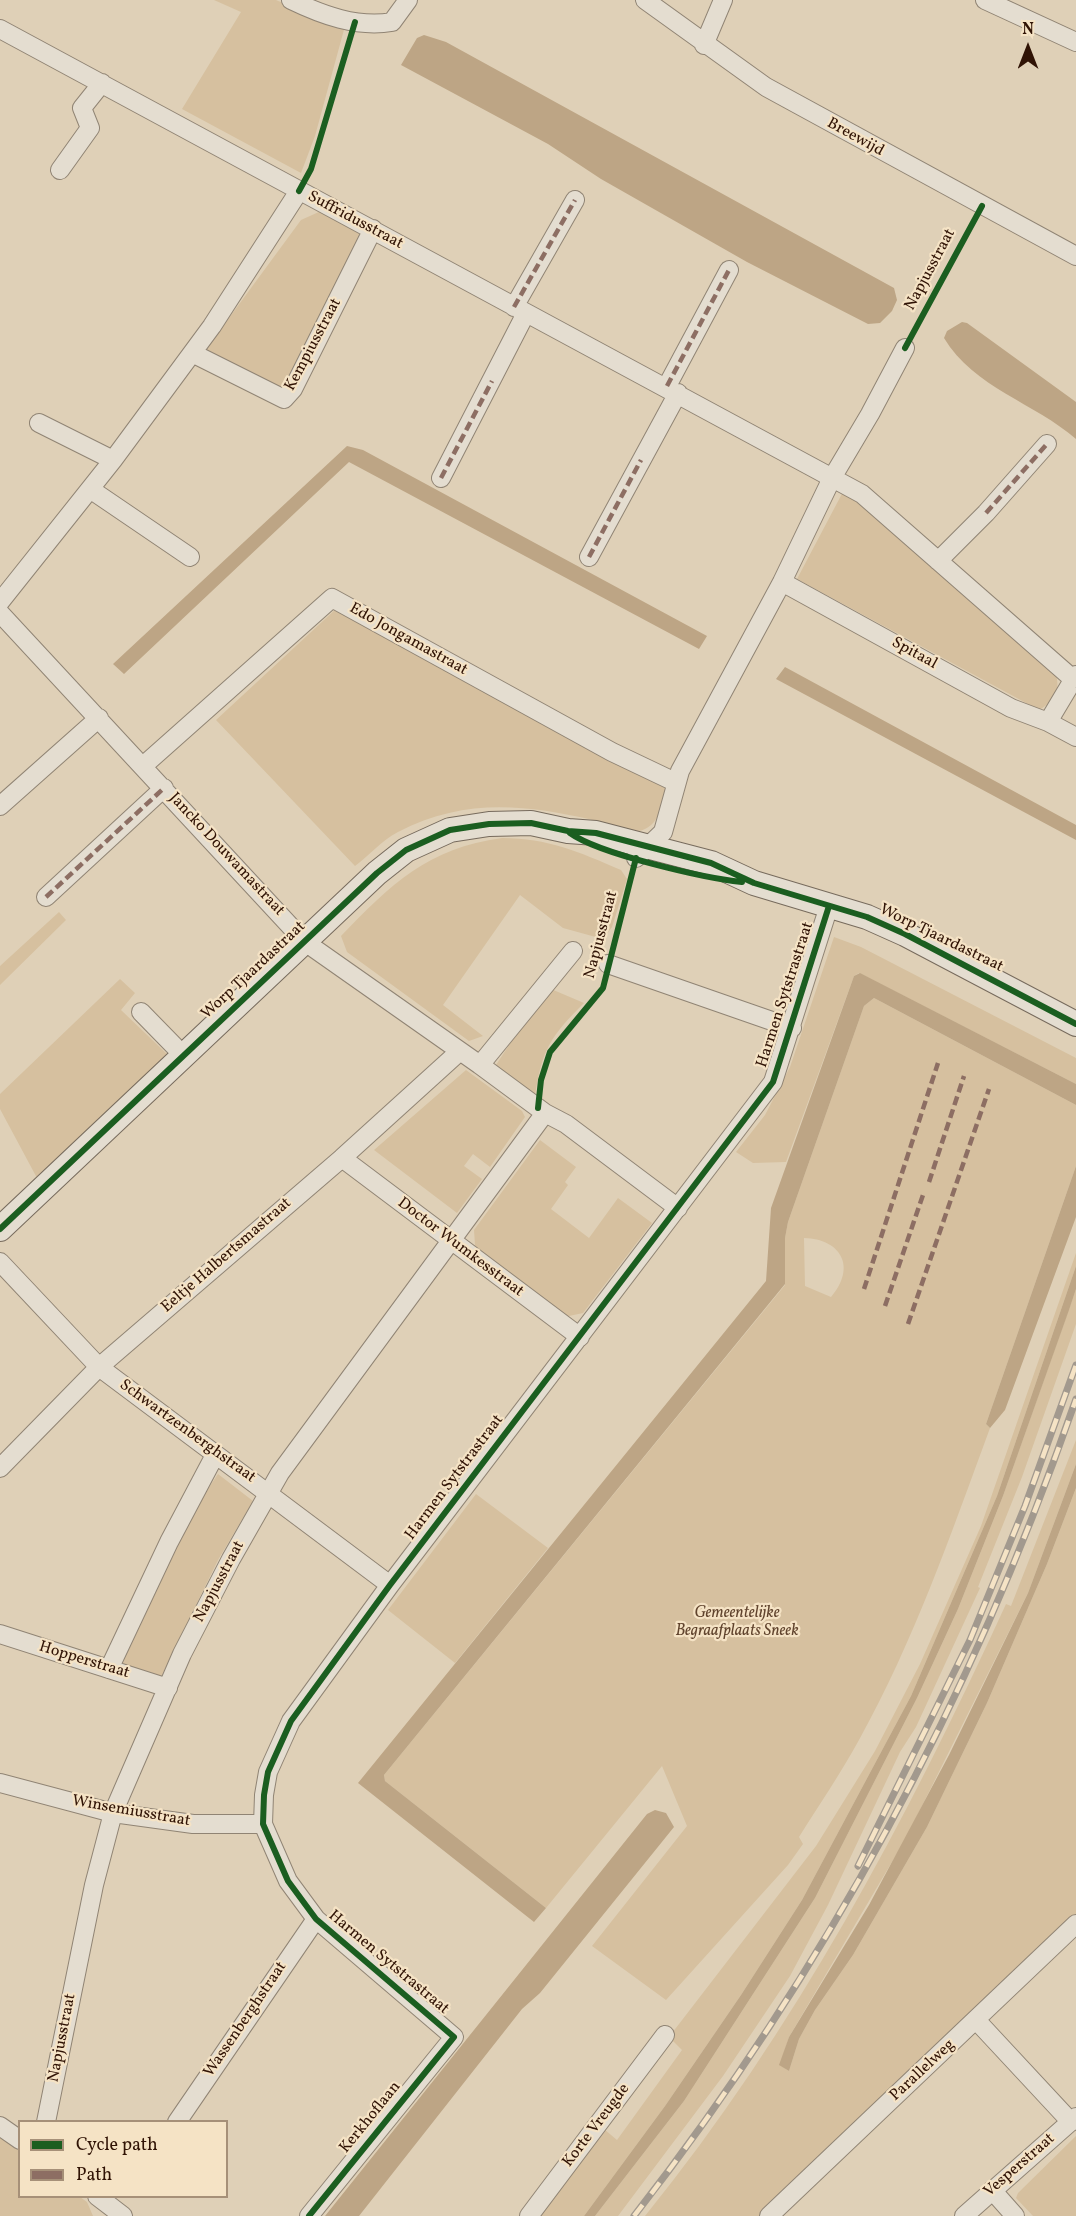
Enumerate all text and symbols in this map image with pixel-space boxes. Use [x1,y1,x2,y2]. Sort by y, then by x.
north arrow [998,18,1058,78]
text: N [1022,19,1034,41]
street label: Breewijd [823,115,887,161]
street label: Suffridusstraat [304,188,406,254]
street label: Napjusstraat [901,226,961,314]
street label: Kempiusstraat [282,295,346,395]
street label: Edo Jongamastraat [345,600,471,680]
street label: Spitaal [888,634,940,674]
street label: Jancko Douwamastraat [164,789,288,921]
street label: Napjusstraat [581,889,623,981]
street label: Worp Tjaardastraat [876,901,1006,977]
street label: Worp Tjaardastraat [198,918,310,1024]
street label: Harmen Sytstrastraat [753,920,819,1070]
street label: Eeltje Halbertsmastraat [158,1194,296,1318]
street label: Doctor Wumkesstraat [393,1194,527,1302]
street label: Schwartzenberghstraat [115,1376,259,1488]
street label: Harmen Sytstrastraat [402,1412,508,1544]
street label: Napjusstraat [190,1538,250,1626]
park label: Gemeentelijke Begraafplaats Sneek [675,1604,799,1642]
street label: Hopperstraat [36,1638,132,1684]
street label: Winsemiusstraat [70,1792,192,1832]
street label: Harmen Sytstrastraat [324,1907,452,2019]
street label: Wassenberghstraat [200,1959,292,2081]
street label: Napjusstraat [45,1992,81,2084]
street label: Parallelweg [887,2036,959,2106]
street label: Kerkhoflaan [336,2078,406,2158]
street label: Korte Vreugde [559,2080,635,2172]
legend [18,2120,228,2198]
street label: Vesperstraat [981,2130,1059,2202]
text: Cycle path [76,2133,158,2158]
text: Path [76,2163,112,2188]

